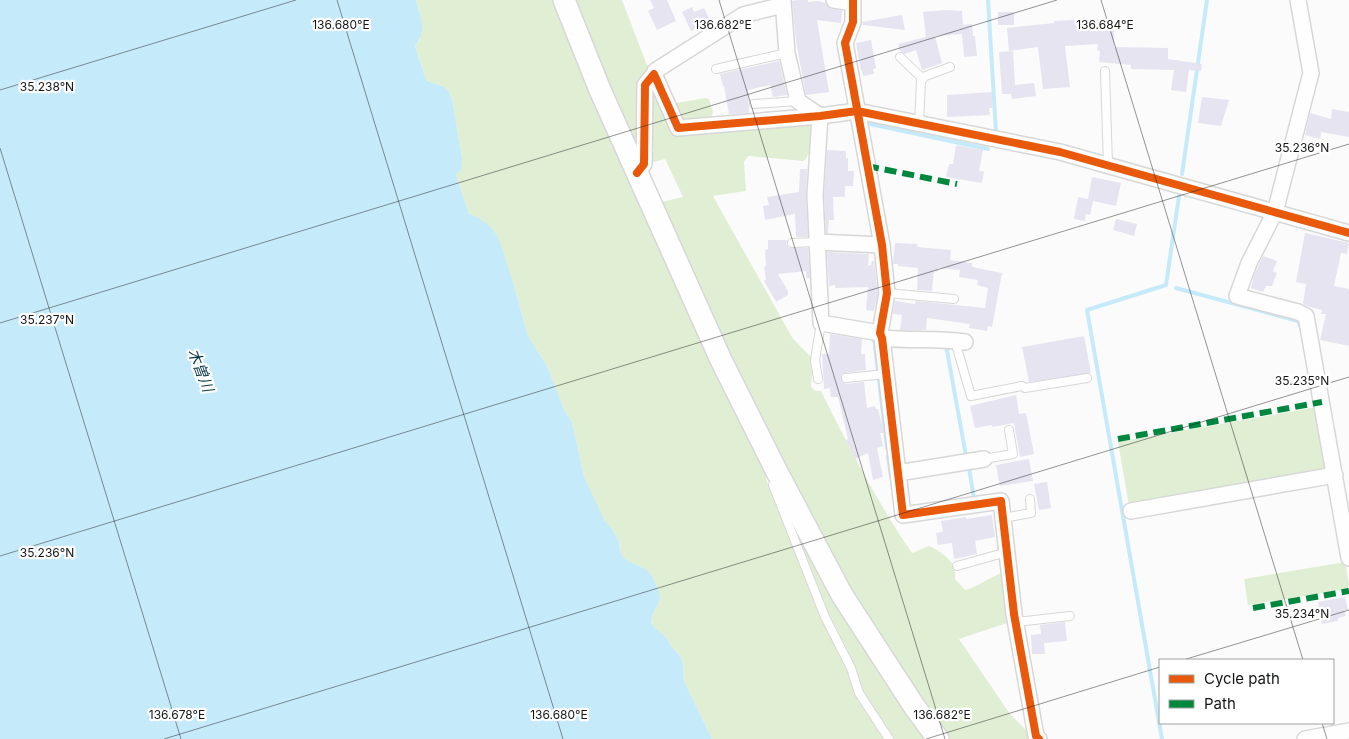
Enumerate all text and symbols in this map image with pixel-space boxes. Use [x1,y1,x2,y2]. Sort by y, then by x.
text: 136.680°E [312,17,370,32]
text: 136.682°E [694,17,752,32]
text: 136.684°E [1076,17,1134,32]
text: 35.238°N [20,79,74,94]
text: 35.236°N [1275,140,1329,155]
text: 35.237°N [20,312,74,327]
water label: 木曽川 [184,346,219,396]
text: 35.235°N [1275,373,1329,388]
text: 35.236°N [20,545,74,560]
text: 35.234°N [1275,606,1329,621]
legend [1159,659,1334,724]
text: Cycle path [1204,669,1280,688]
text: Path [1204,694,1236,713]
text: 136.678°E [149,707,205,722]
text: 136.680°E [530,707,588,722]
text: 136.682°E [913,707,971,722]

